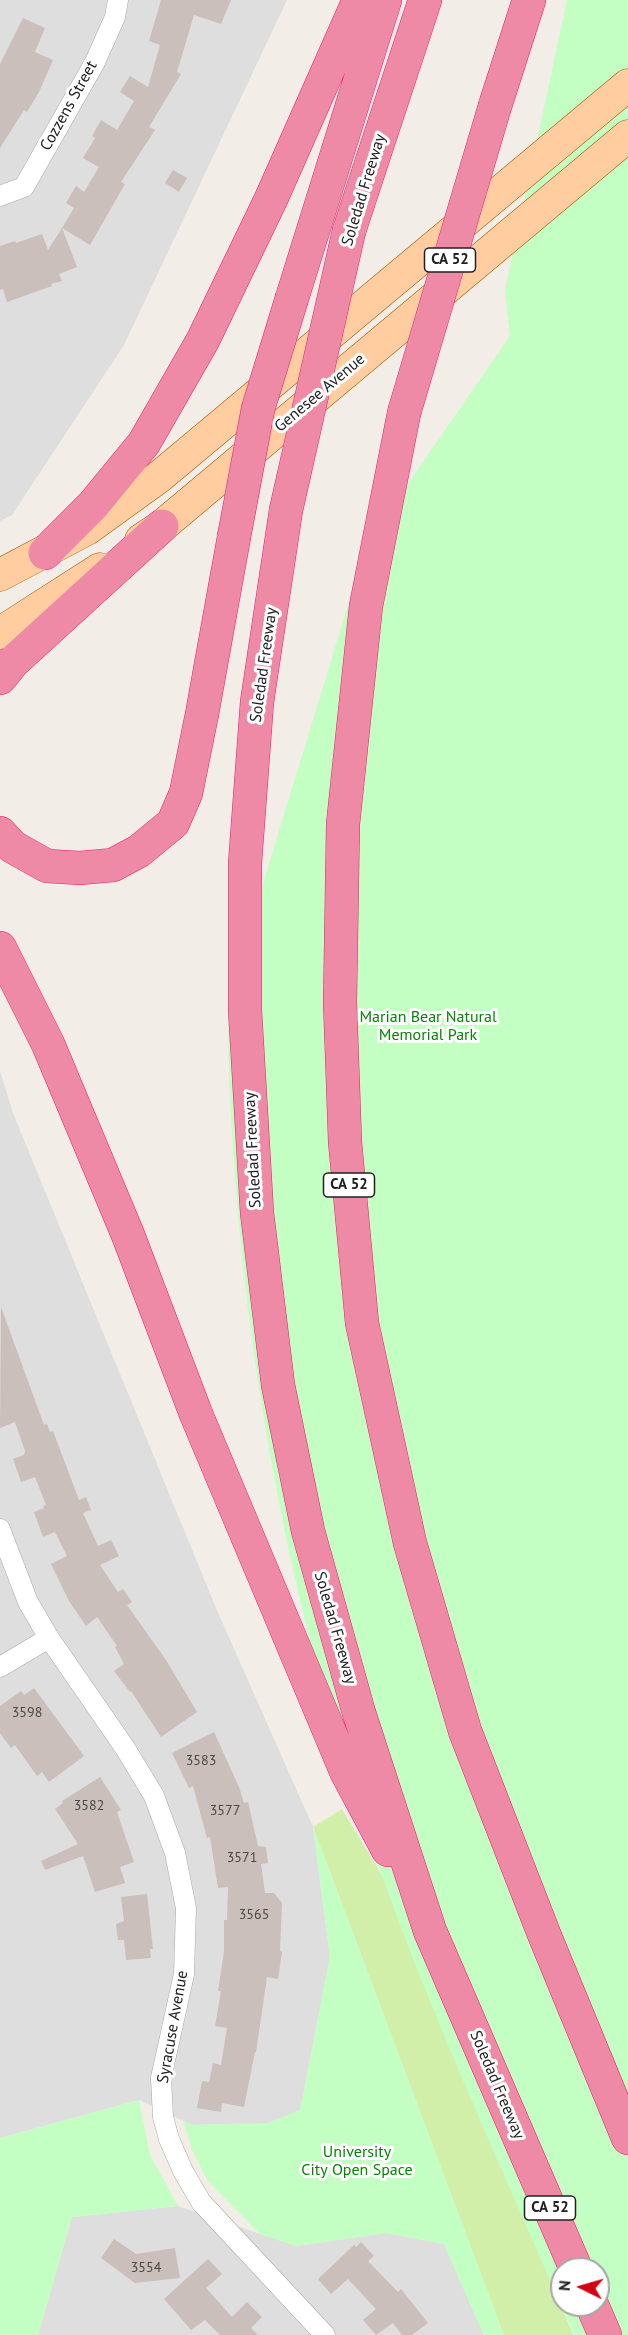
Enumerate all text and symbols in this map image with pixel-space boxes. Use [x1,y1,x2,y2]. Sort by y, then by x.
street label: Cozzens Street [36,58,102,154]
street label: Soledad Freeway [338,132,390,248]
road number: CA 52 [424,248,476,272]
street label: Genesee Avenue [271,350,369,436]
street label: Soledad Freeway [246,606,282,724]
park label: Marian Bear Natural Memorial Park [359,1007,497,1045]
street label: Soledad Freeway [240,1092,266,1208]
road number: CA 52 [324,1173,374,1197]
street label: Soledad Freeway [310,1570,360,1686]
house number: 3598 [12,1705,42,1721]
house number: 3583 [186,1753,216,1769]
house number: 3582 [74,1798,104,1814]
house number: 3577 [210,1803,240,1819]
house number: 3571 [227,1850,257,1866]
house number: 3565 [239,1907,269,1923]
street label: Syracuse Avenue [154,1969,192,2085]
street label: Soledad Freeway [465,2028,529,2142]
park label: University City Open Space [301,2142,413,2180]
road number: CA 52 [524,2196,576,2220]
north arrow [550,2257,610,2317]
house number: 3554 [131,2260,161,2276]
text: N [554,2280,574,2292]

